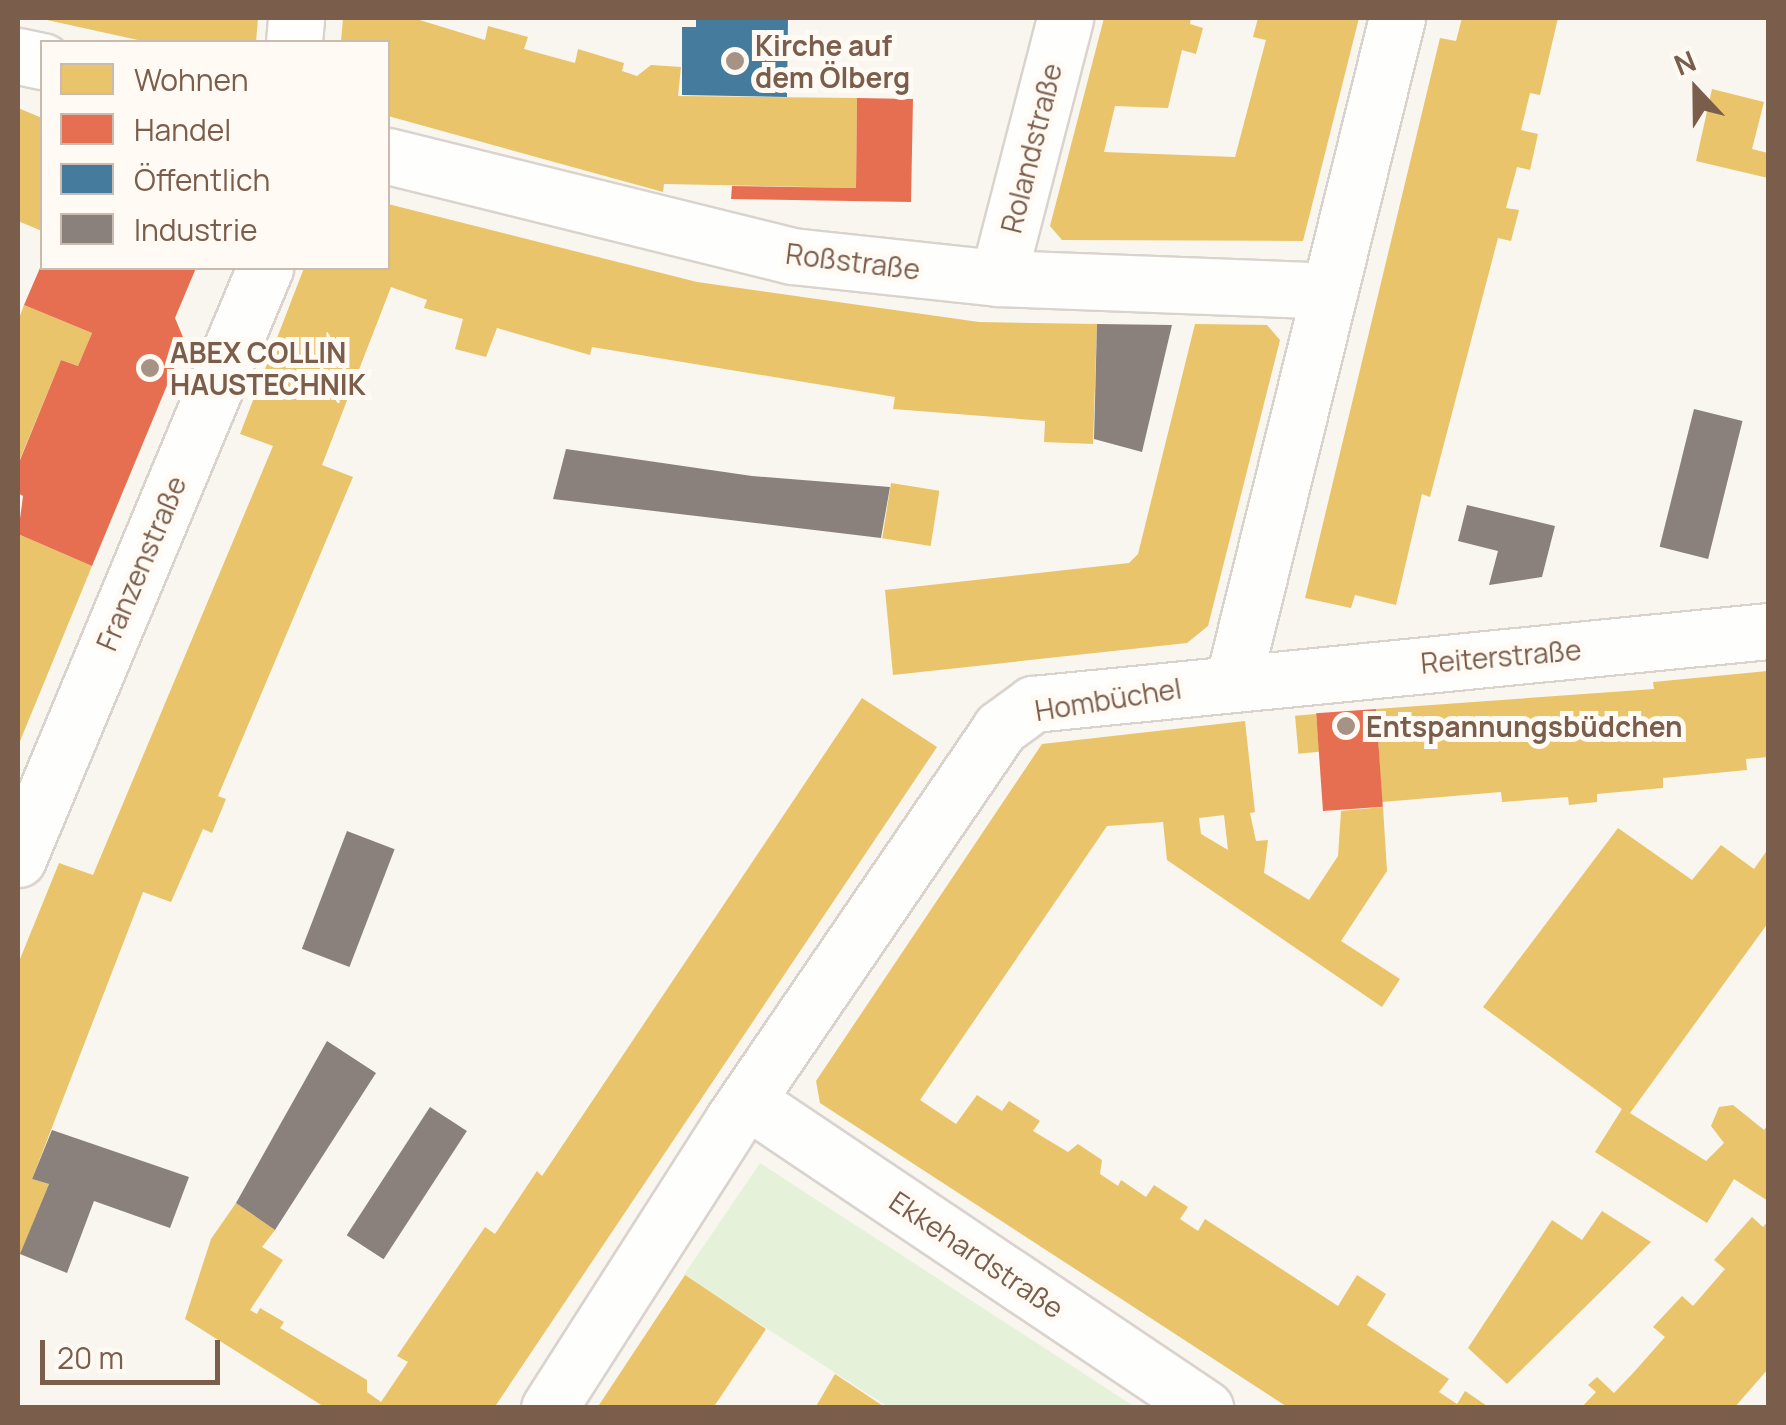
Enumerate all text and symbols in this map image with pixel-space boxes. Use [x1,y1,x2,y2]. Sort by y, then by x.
place label: Kirche auf dem Ölberg [755,28,910,94]
legend [40,40,390,270]
north arrow [1646,40,1746,140]
text: N [1668,41,1701,84]
marker: Kirche auf dem Ölberg [724,50,746,72]
text: Wohnen [134,59,248,100]
street label: Rolandstraße [994,60,1068,236]
text: Handel [134,109,231,150]
text: Öffentlich [134,159,270,200]
text: Industrie [134,209,257,250]
street label: Roßstraße [784,236,922,286]
place label: ABEX COLLIN HAUSTECHNIK [170,335,366,401]
marker: ABEX COLLIN HAUSTECHNIK [139,357,161,379]
street label: Franzenstraße [89,471,193,655]
street label: Reiterstraße [1419,632,1583,680]
street label: Hombüchel [1032,671,1184,727]
place label: Entspannungsbüdchen [1366,709,1683,743]
marker: Entspannungsbüdchen [1335,715,1357,737]
street label: Ekkehardstraße [884,1183,1070,1325]
scale bar [45,1320,225,1382]
text: 20 m [57,1337,124,1378]

